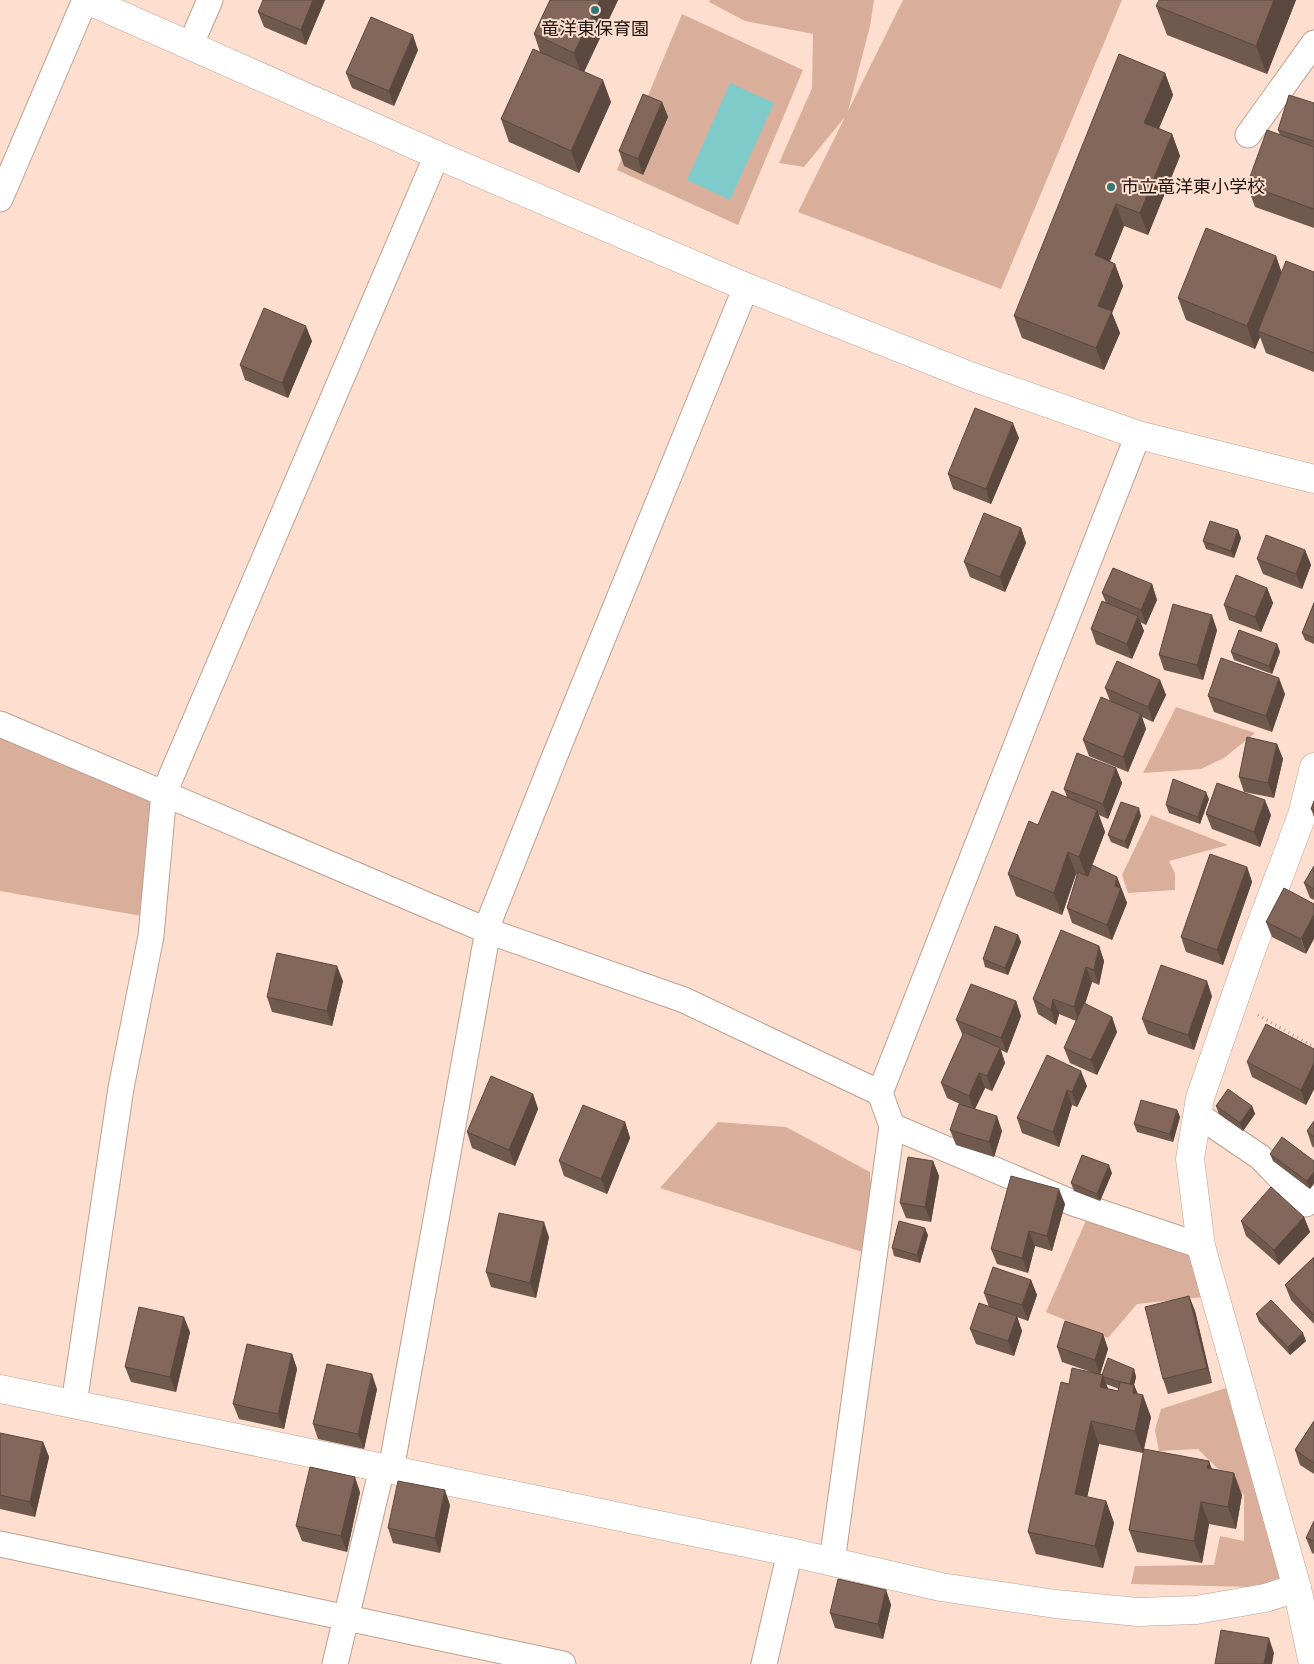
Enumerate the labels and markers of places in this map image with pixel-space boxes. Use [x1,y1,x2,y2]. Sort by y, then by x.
marker: 竜洋東保育園 [589,4,601,16]
place label: 竜洋東保育園 [541,17,649,41]
place label: 市立竜洋東小学校 [1121,175,1265,199]
marker: 市立竜洋東小学校 [1105,181,1117,193]

